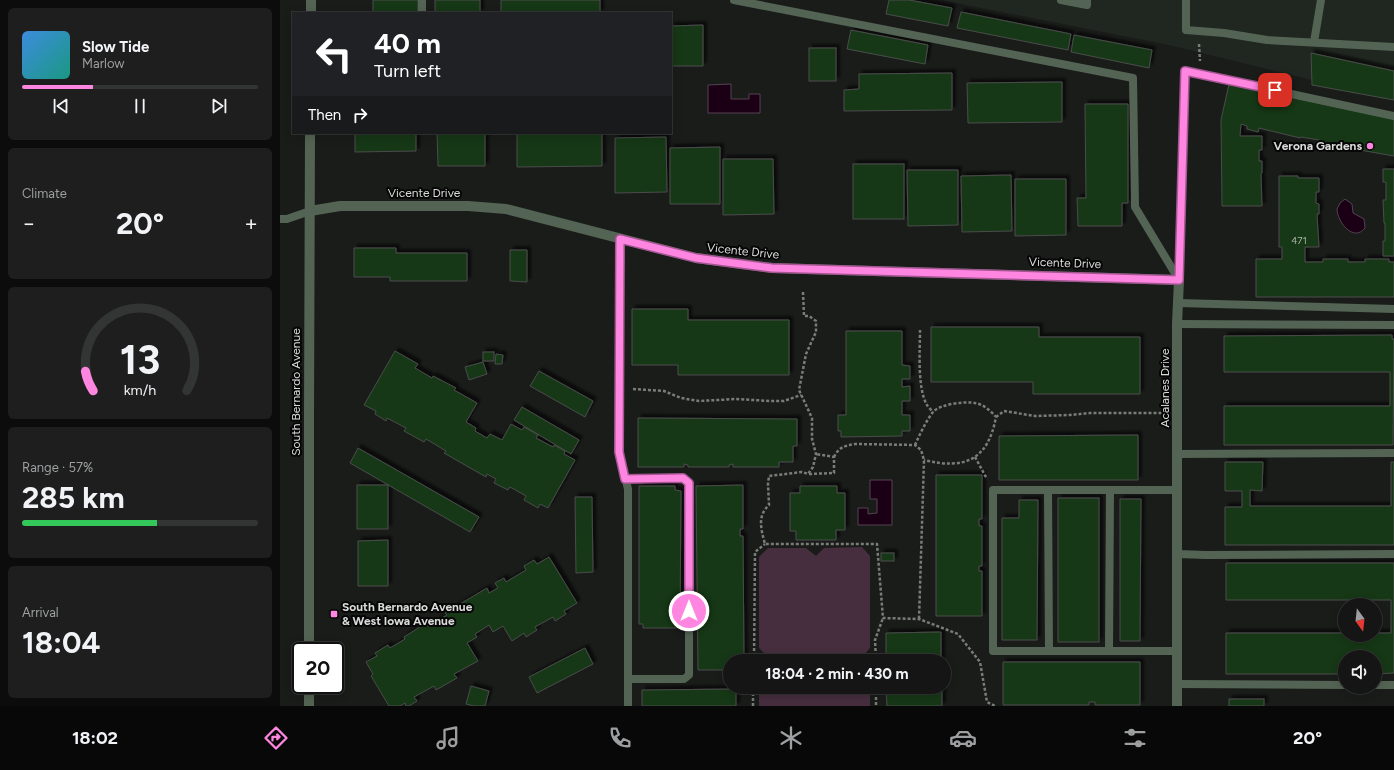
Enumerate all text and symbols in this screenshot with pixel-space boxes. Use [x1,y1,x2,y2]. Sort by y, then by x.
text: 40 m [374,26,441,60]
icon: left [308,28,360,80]
text: Slow Tide [82,38,149,56]
text: Marlow [82,56,124,71]
text: Turn left [374,60,441,82]
pin [1258,73,1292,107]
icon: arrive [1264,79,1286,101]
icon: previous [50,95,72,117]
icon: pause [129,95,151,117]
icon: next [208,95,230,117]
icon: right [349,104,371,126]
text: Then [308,106,341,124]
place label: Verona Gardens [1274,139,1362,153]
marker: Verona Gardens [1365,141,1375,151]
text: Climate [22,186,67,201]
street label: Vicente Drive [388,186,461,200]
text: 20° [116,205,164,242]
text: − [22,210,36,237]
text: + [244,210,258,237]
house number: 471 [1291,234,1307,247]
street label: Vicente Drive [706,240,780,262]
street label: Vicente Drive [1028,255,1102,271]
street label: South Bernardo Avenue [289,328,303,456]
text: 13 [120,334,160,384]
street label: Acalanes Drive [1158,348,1172,427]
text: km/h [124,381,156,399]
text: Range · 57% [22,460,93,475]
text: 285 km [22,479,125,516]
position arrow [668,590,710,632]
north arrow [1338,598,1382,642]
map controls [1338,598,1382,694]
place label: South Bernardo Avenue & West Iowa Avenue [342,600,473,628]
text: Arrival [22,605,59,620]
marker: South Bernardo Avenue & West Iowa Avenue [329,609,339,619]
text: 18:04 [22,624,100,661]
speed limit sign: 20 [292,642,344,694]
button: sound [1338,650,1382,694]
text: 18:04 · 2 min · 430 m [765,665,909,683]
icon: directions [262,724,290,752]
icon: music [434,724,462,752]
icon: phone [606,724,634,752]
icon: climate [777,724,805,752]
icon: car [949,724,977,752]
icon: filters [1121,724,1149,752]
text: 18:02 [72,727,118,749]
text: 20° [1293,727,1322,749]

